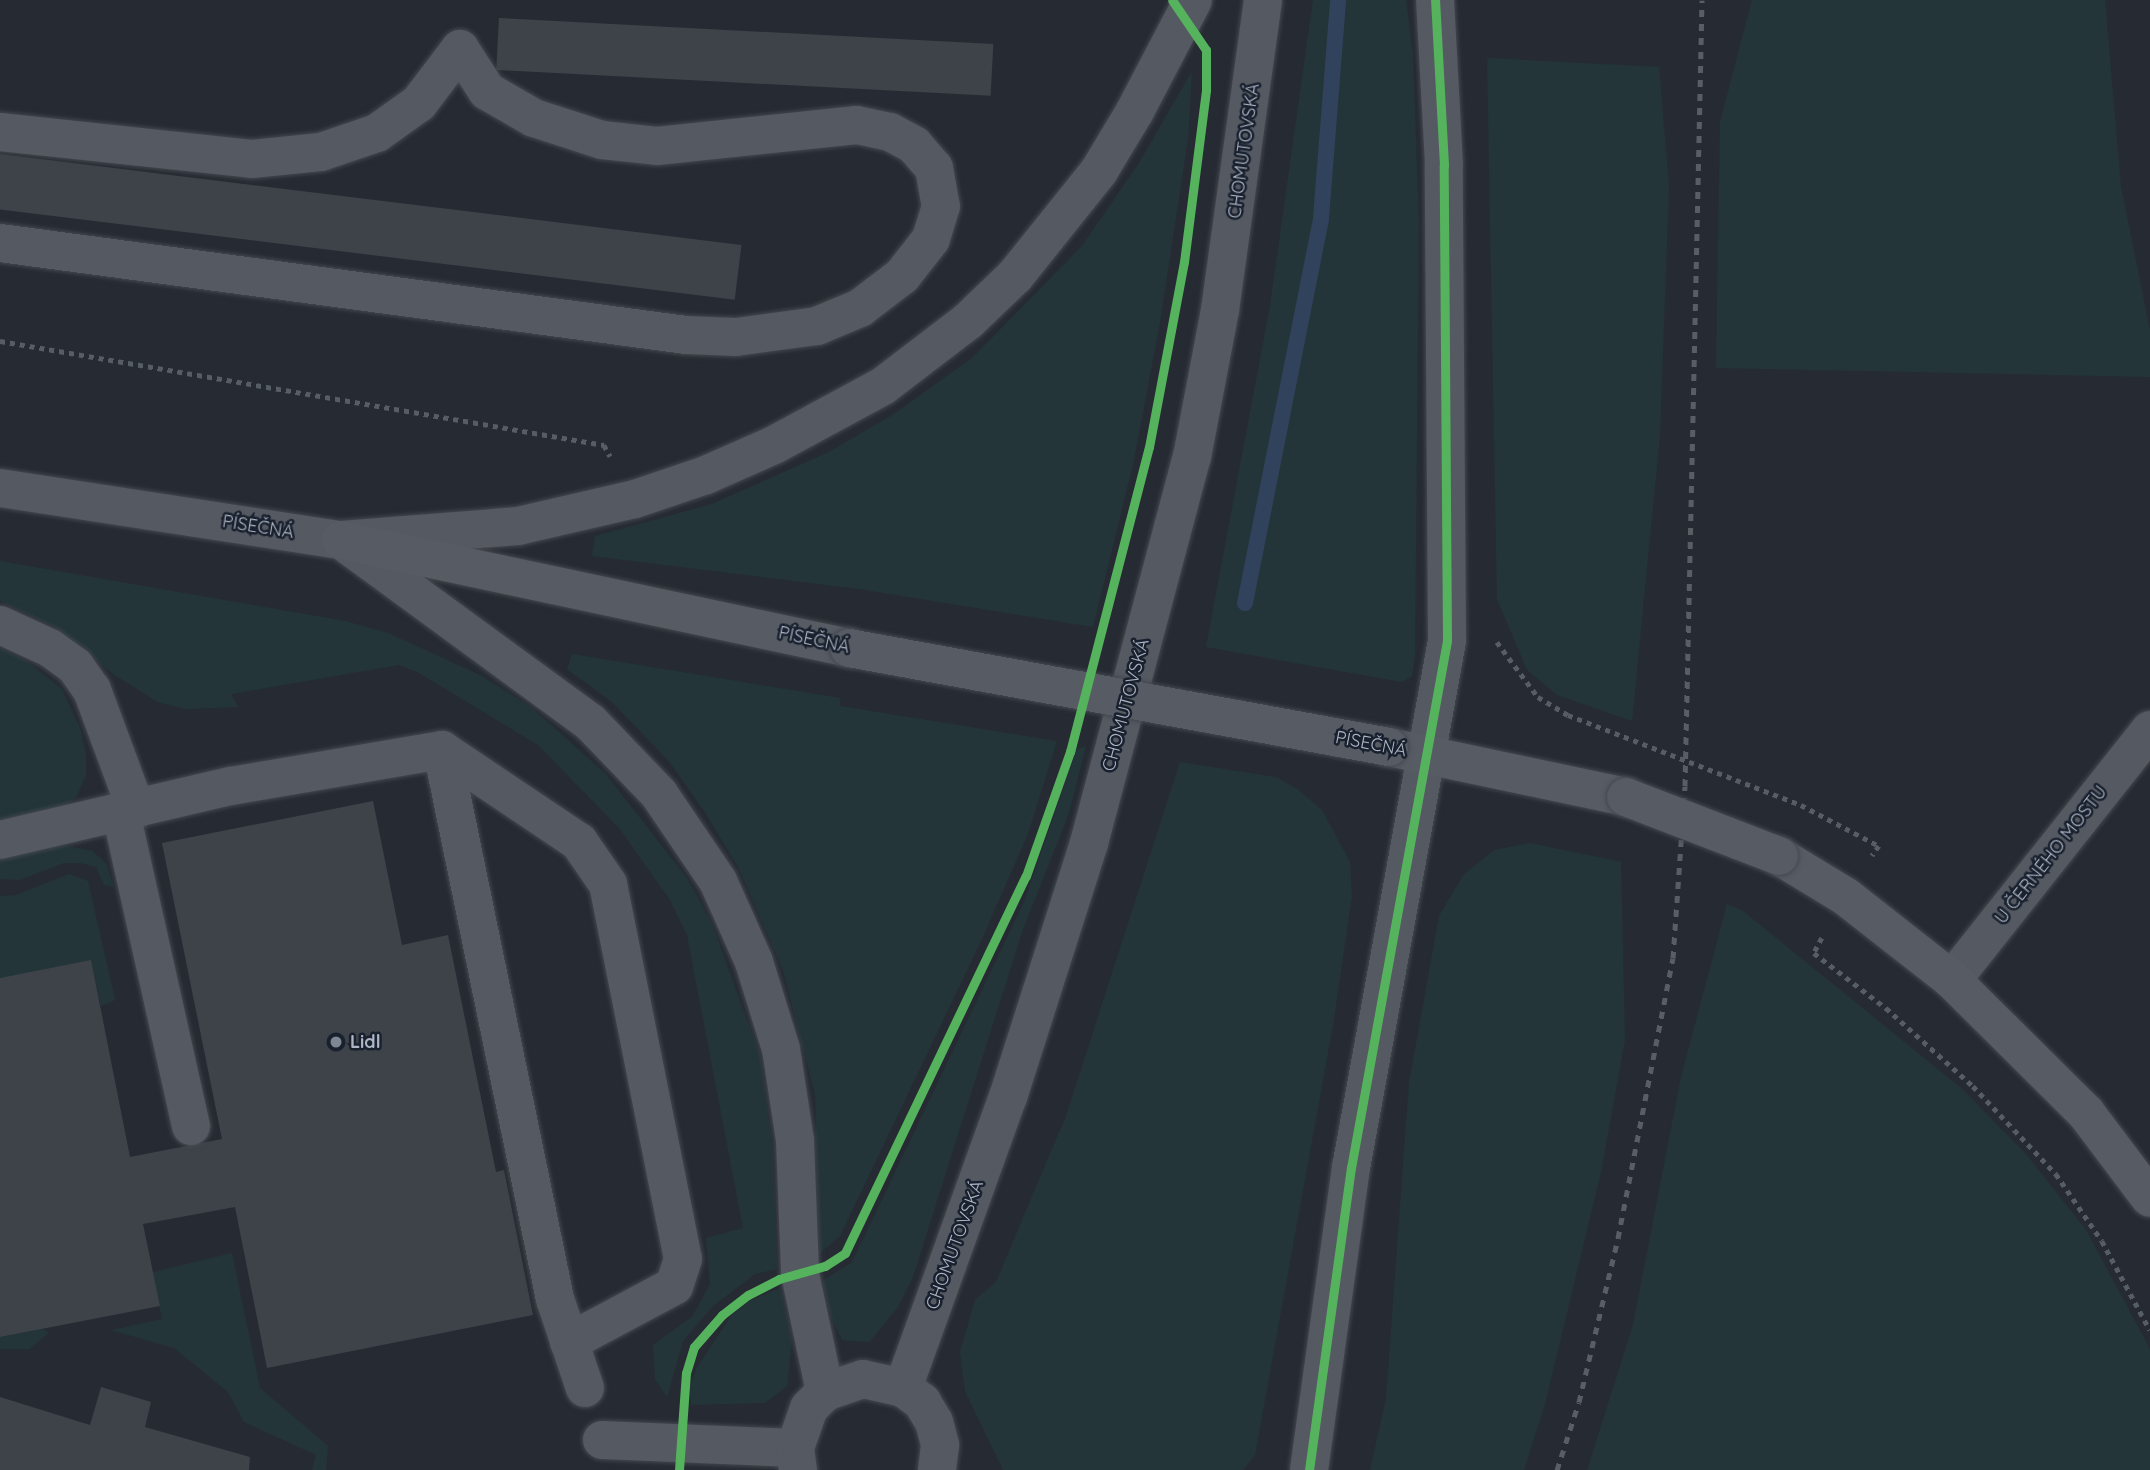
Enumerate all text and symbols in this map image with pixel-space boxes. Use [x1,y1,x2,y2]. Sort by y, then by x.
street label: CHOMUTOVSKÁ [1224,82,1264,220]
street label: PÍSEČNÁ [221,511,295,543]
street label: PÍSEČNÁ [777,622,851,658]
street label: CHOMUTOVSKÁ [1098,637,1154,773]
street label: PÍSEČNÁ [1334,727,1408,761]
street label: U ČERNÉHO MOSTU [1990,782,2112,928]
place label: Lidl [350,1031,381,1053]
marker: Lidl [328,1034,344,1050]
street label: CHOMUTOVSKÁ [922,1177,988,1313]

